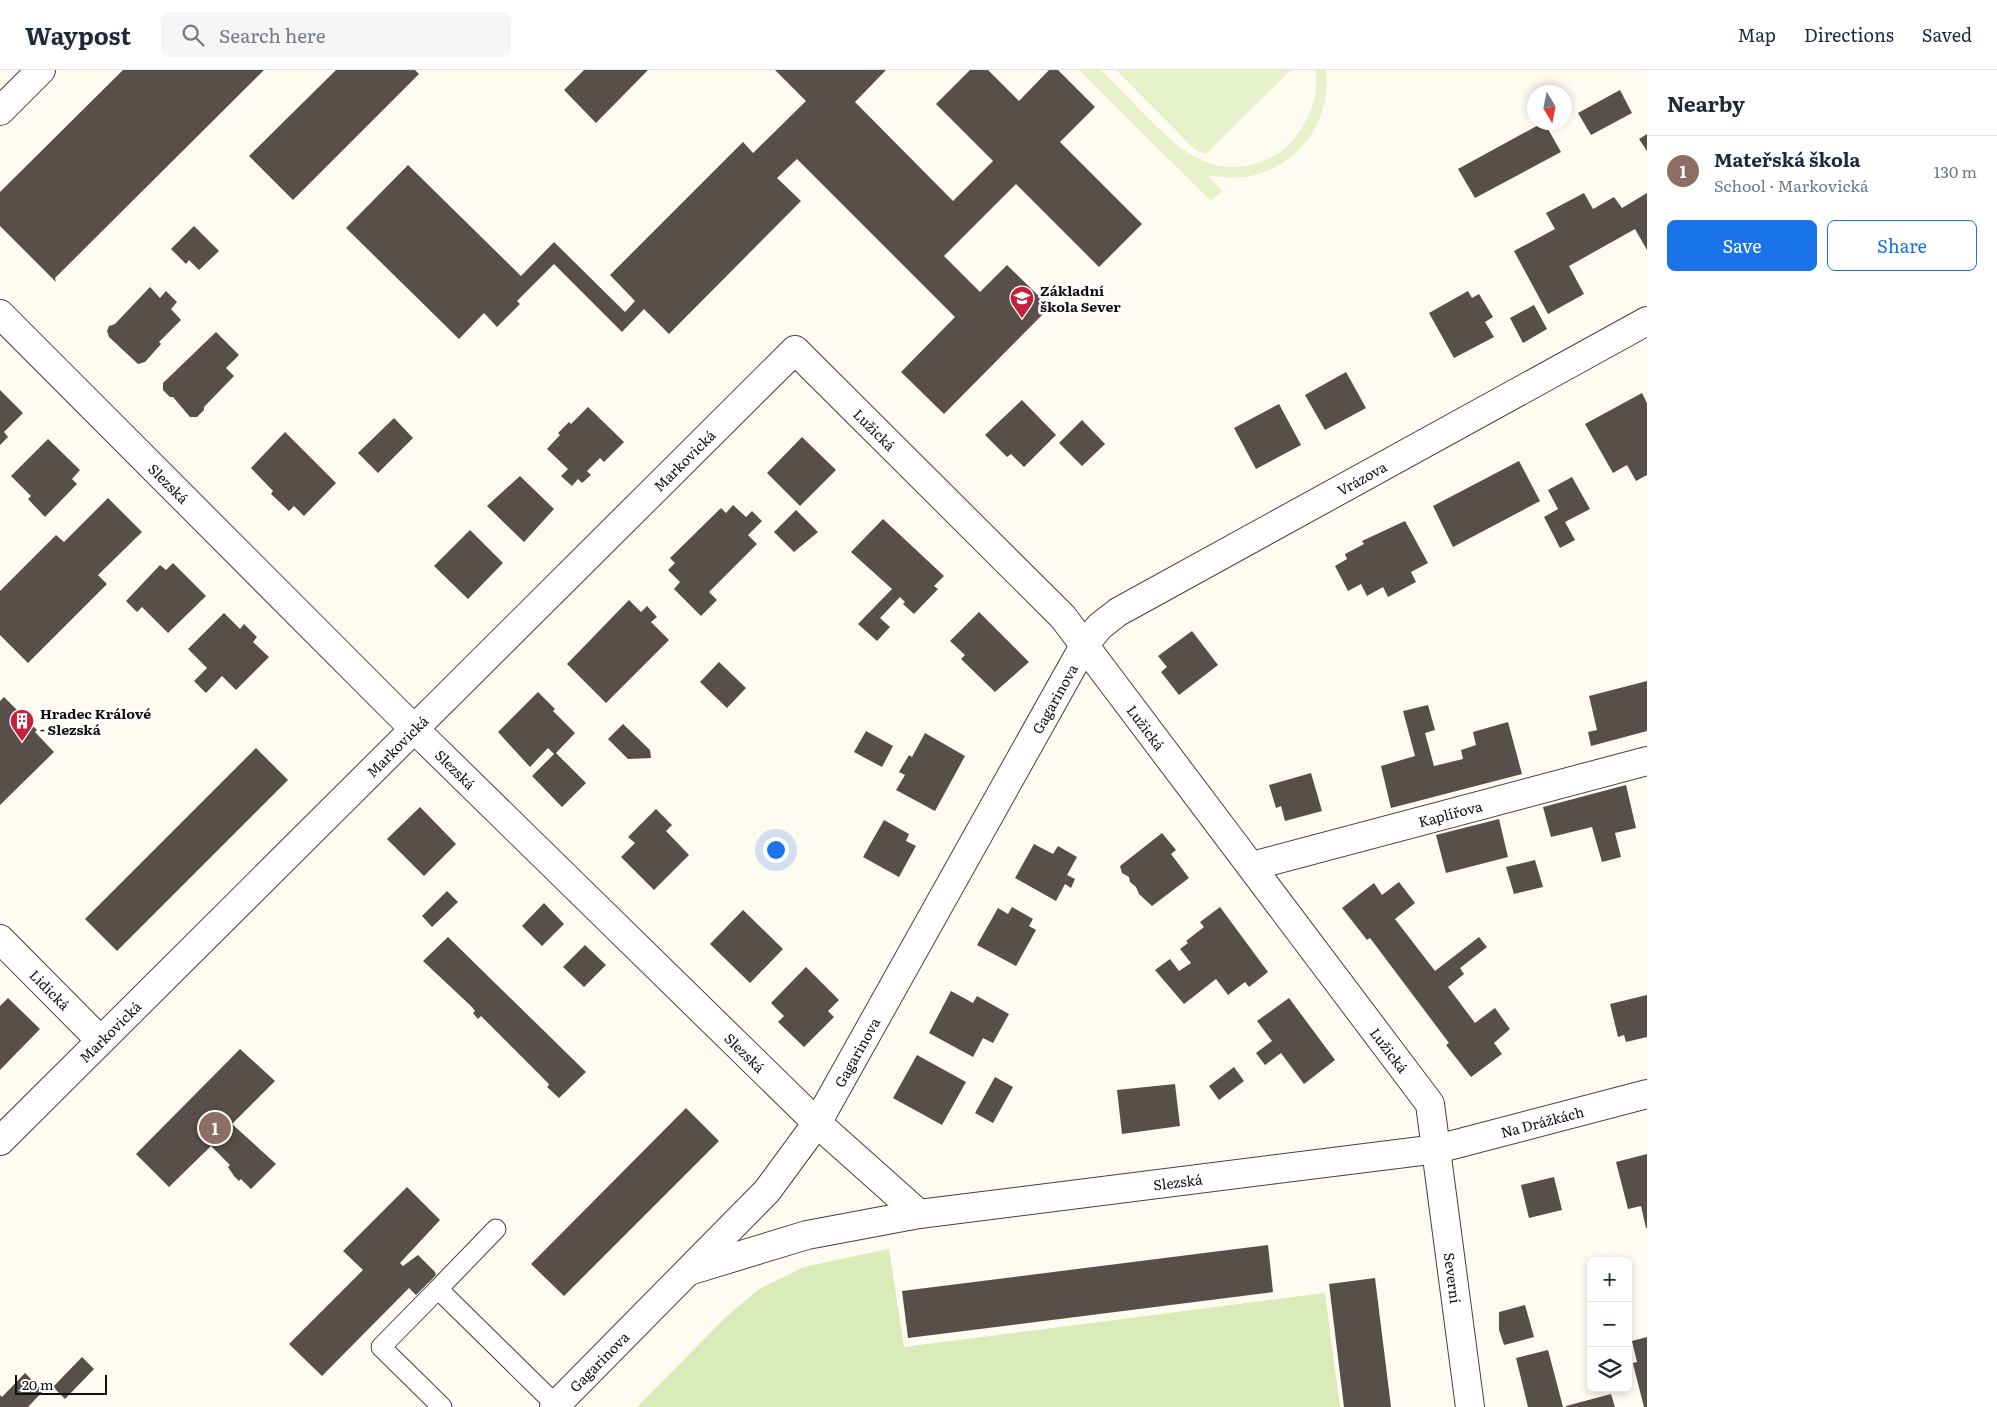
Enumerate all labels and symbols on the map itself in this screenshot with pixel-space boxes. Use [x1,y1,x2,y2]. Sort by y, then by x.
north arrow [1527,85,1572,130]
place label: Základní škola Sever [1040,280,1121,316]
school or university icon: Základní škola Sever [1009,285,1035,319]
street label: Lužická [849,404,901,455]
street label: Markovická [649,425,720,496]
street label: Vrázova [1333,456,1390,500]
street label: Slezská [144,459,194,508]
street label: Gagarinova [1027,660,1082,737]
street label: Lužická [1123,701,1170,755]
place label: Hradec Králové - Slezská [40,703,151,739]
building icon: Hradec Králové - Slezská [9,708,35,742]
street label: Markovická [362,710,433,781]
street label: Slezská [431,745,480,794]
street label: Kaplířova [1416,795,1485,831]
your location [763,837,789,863]
street label: Lidická [25,965,75,1015]
street label: Markovická [75,996,146,1067]
street label: Gagarinova [829,1013,884,1091]
street label: Lužická [1366,1023,1413,1077]
street label: Slezská [720,1028,770,1077]
street label: Na Drážkách [1498,1101,1586,1142]
pin: 1 [199,1109,231,1147]
street label: Slezská [1152,1168,1204,1195]
street label: Severní [1440,1251,1466,1305]
street label: Gagarinova [565,1327,634,1396]
scale bar [15,1372,108,1395]

